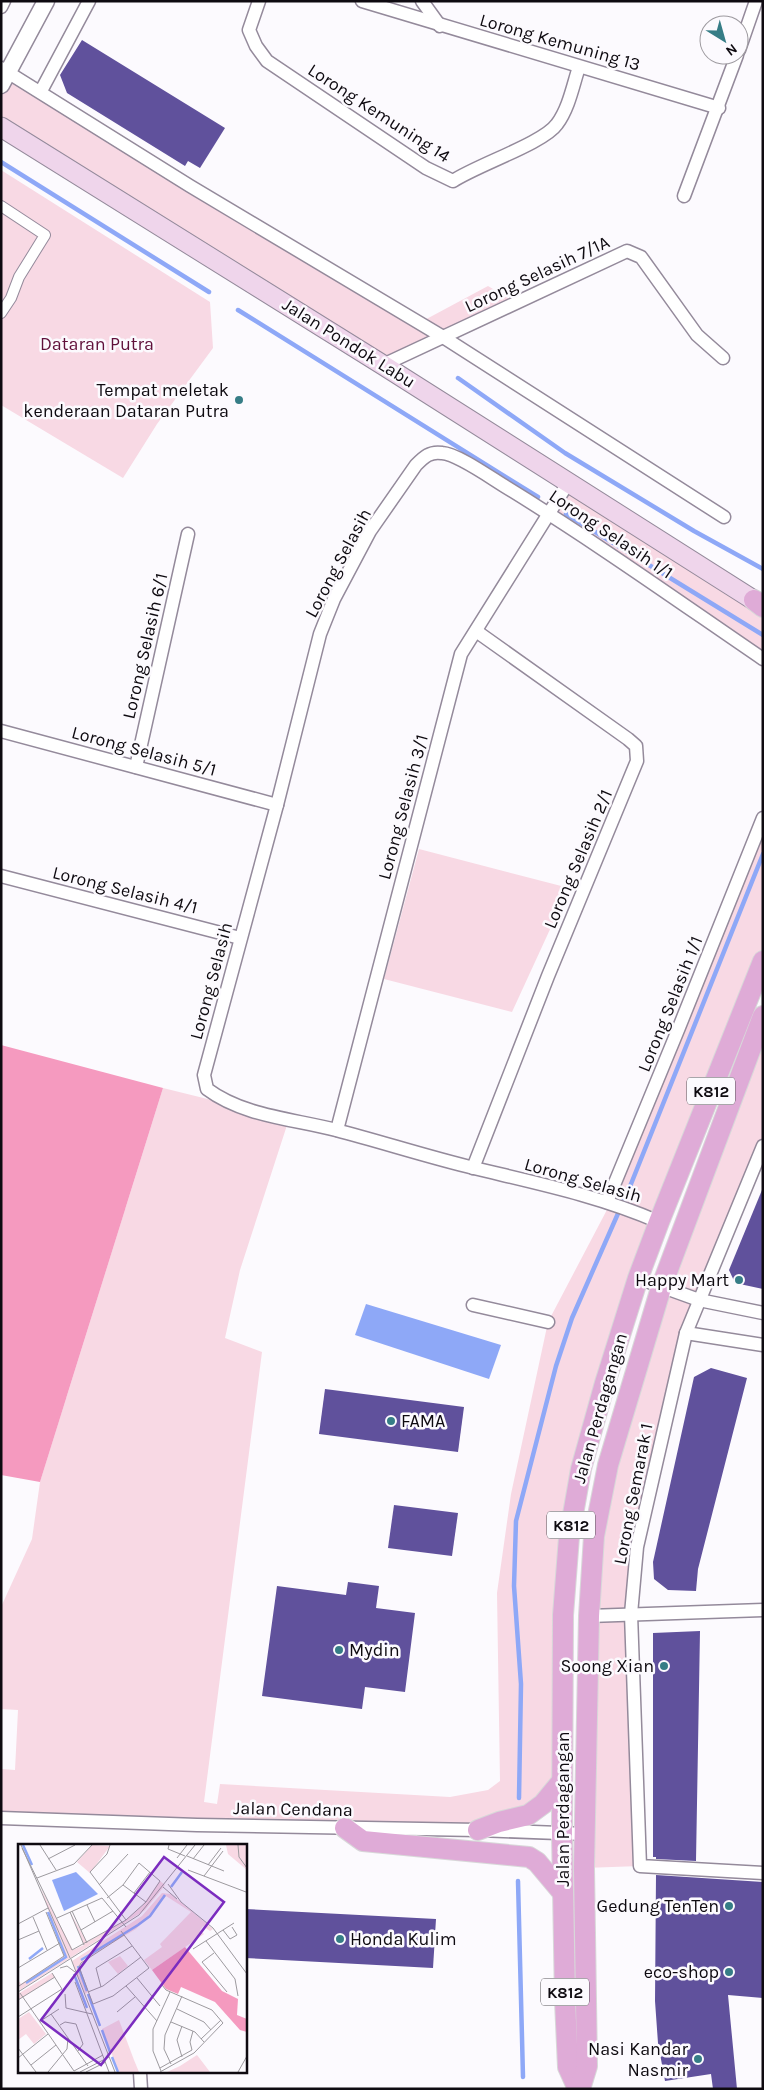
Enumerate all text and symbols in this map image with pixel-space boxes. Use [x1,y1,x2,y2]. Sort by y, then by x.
street label: Lorong Kemuning 13 [477,9,643,75]
north arrow [699,15,749,65]
text: N [722,40,741,60]
street label: Lorong Kemuning 14 [304,59,454,167]
street label: Lorong Selasih 7/1A [461,231,613,317]
street label: Jalan Pondok Labu [278,293,420,393]
park label: Dataran Putra [40,333,154,355]
place label: Tempat meletak kenderaan Dataran Putra [23,379,229,422]
marker: Tempat meletak kenderaan Dataran Putra [233,394,245,406]
street label: Lorong Selasih 1/1 [545,484,677,584]
street label: Lorong Selasih [300,505,376,621]
street label: Lorong Selasih 6/1 [118,571,172,721]
street label: Lorong Selasih 5/1 [69,721,219,781]
street label: Lorong Selasih 3/1 [373,732,433,882]
street label: Lorong Selasih 2/1 [539,786,617,932]
street label: Lorong Selasih 4/1 [50,861,200,919]
street label: Lorong Selasih [185,920,237,1042]
street label: Lorong Selasih 1/1 [633,933,707,1075]
road number: K812 [687,1078,735,1104]
street label: Lorong Selasih [522,1153,644,1207]
place label: Happy Mart [635,1269,729,1291]
marker: Happy Mart [733,1274,745,1286]
street label: Jalan Perdagangan [568,1330,632,1486]
place label: FAMA [401,1410,445,1432]
marker: FAMA [385,1415,397,1427]
street label: Lorong Semarak 1 [609,1421,657,1567]
road number: K812 [547,1512,595,1538]
place label: Mydin [349,1639,400,1661]
marker: Mydin [333,1644,345,1656]
place label: Soong Xian [560,1655,654,1677]
marker: Soong Xian [658,1660,670,1672]
street label: Jalan Perdagangan [552,1731,574,1887]
street label: Jalan Cendana [233,1797,353,1821]
inset map [18,1844,246,2072]
place label: Gedung TenTen [597,1895,719,1917]
marker: Gedung TenTen [723,1900,735,1912]
place label: Honda Kulim [350,1928,457,1950]
marker: Honda Kulim [334,1933,346,1945]
place label: eco-shop [644,1961,719,1983]
marker: eco-shop [723,1966,735,1978]
road number: K812 [541,1978,589,2005]
place label: Nasi Kandar Nasmir [588,2038,688,2081]
marker: Nasi Kandar Nasmir [692,2053,704,2065]

